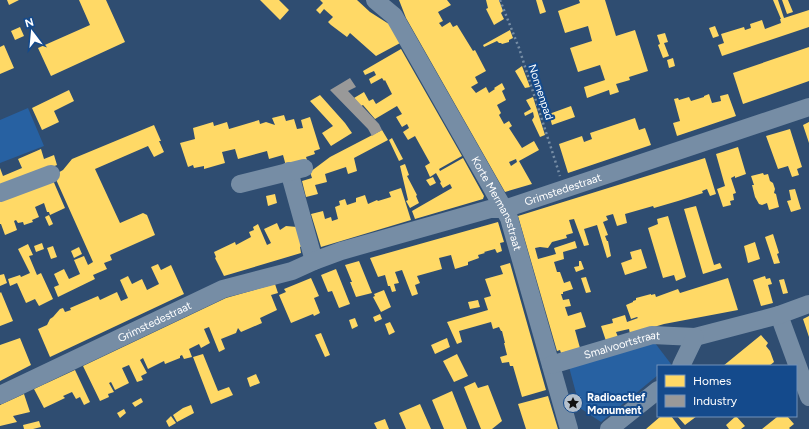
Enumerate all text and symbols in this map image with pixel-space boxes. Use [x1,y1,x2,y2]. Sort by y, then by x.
north arrow [12,12,52,52]
text: N [23,15,35,30]
street label: Nonnenpad [525,63,556,122]
street label: Korte Mermansstraat [468,154,524,252]
street label: Grimstedestraat [523,171,603,209]
street label: Grimstedestraat [116,299,194,345]
street label: Smalvoortstraat [582,329,660,362]
legend [657,365,797,417]
text: Homes [693,374,732,388]
place label: Radioactief Monument [587,391,646,417]
place icon: Radioactief Monument [562,392,584,414]
text: Industry [693,394,738,408]

